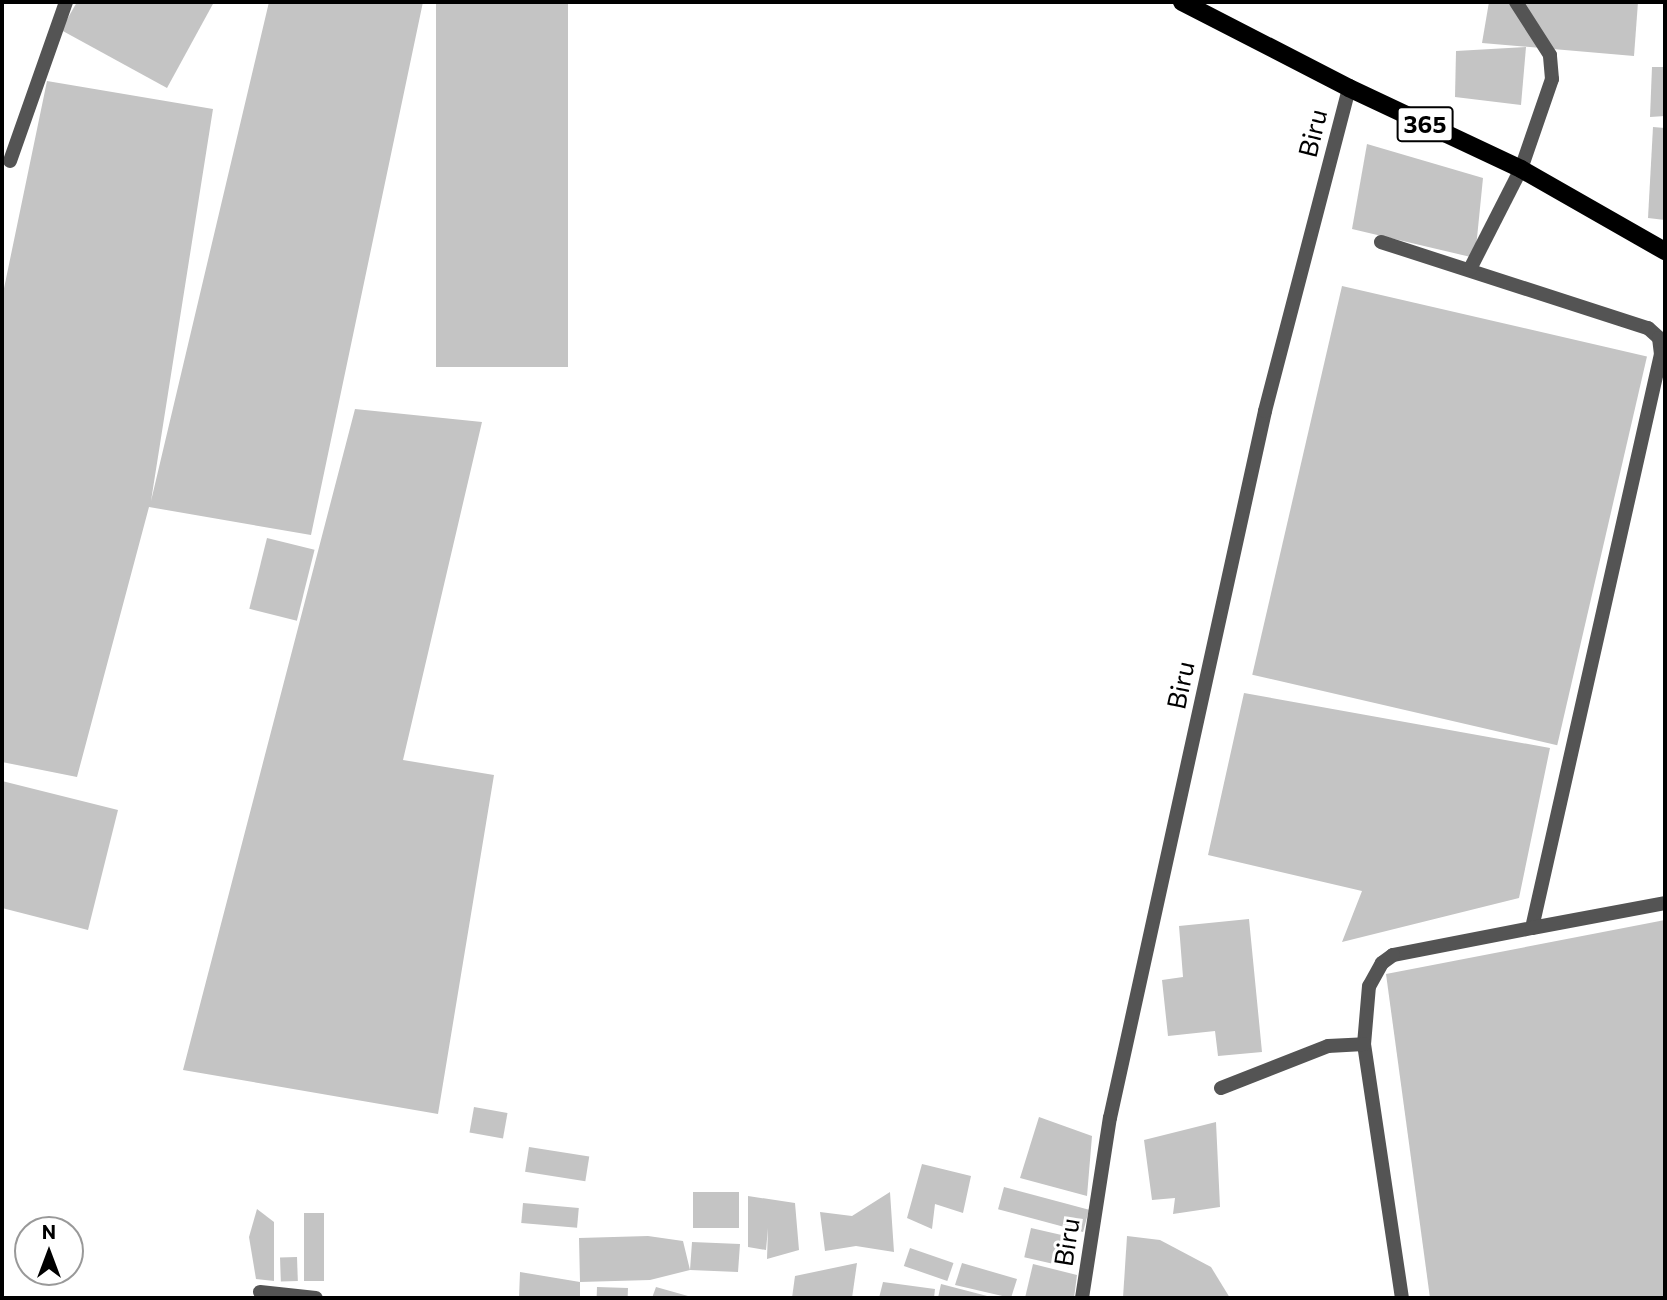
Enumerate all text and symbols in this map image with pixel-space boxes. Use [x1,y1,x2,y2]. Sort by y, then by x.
road number: 365 [1395,104,1455,144]
street label: Biru [1291,106,1333,160]
street label: Biru [1160,658,1200,712]
north arrow [14,1216,84,1286]
street label: Biru [1047,1216,1085,1268]
text: N [42,1220,56,1243]

